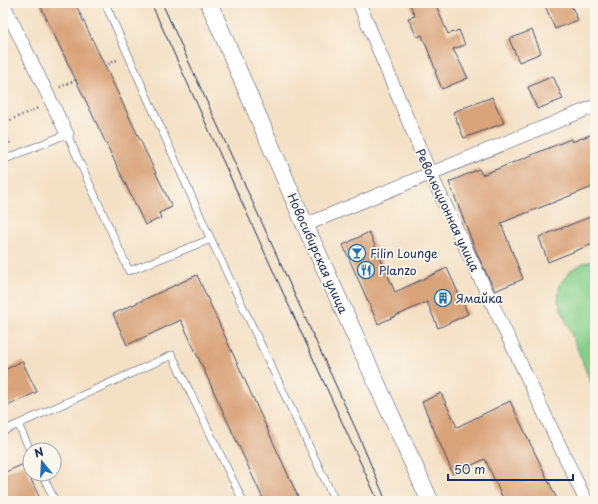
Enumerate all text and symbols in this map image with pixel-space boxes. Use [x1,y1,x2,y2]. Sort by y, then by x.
street label: Революционная улица [412,146,485,275]
street label: Новосибирская улица [283,190,353,316]
bar icon: Filin Lounge [347,243,367,263]
place label: Filin Lounge [370,244,438,262]
restaurant icon: Planzo [356,260,376,280]
place label: Planzo [379,261,417,279]
building icon: Ямайка [433,288,453,308]
place label: Ямайка [456,289,503,307]
north arrow [22,442,62,482]
text: N [32,442,46,461]
scale bar [448,456,573,482]
text: 50 m [454,460,485,478]

